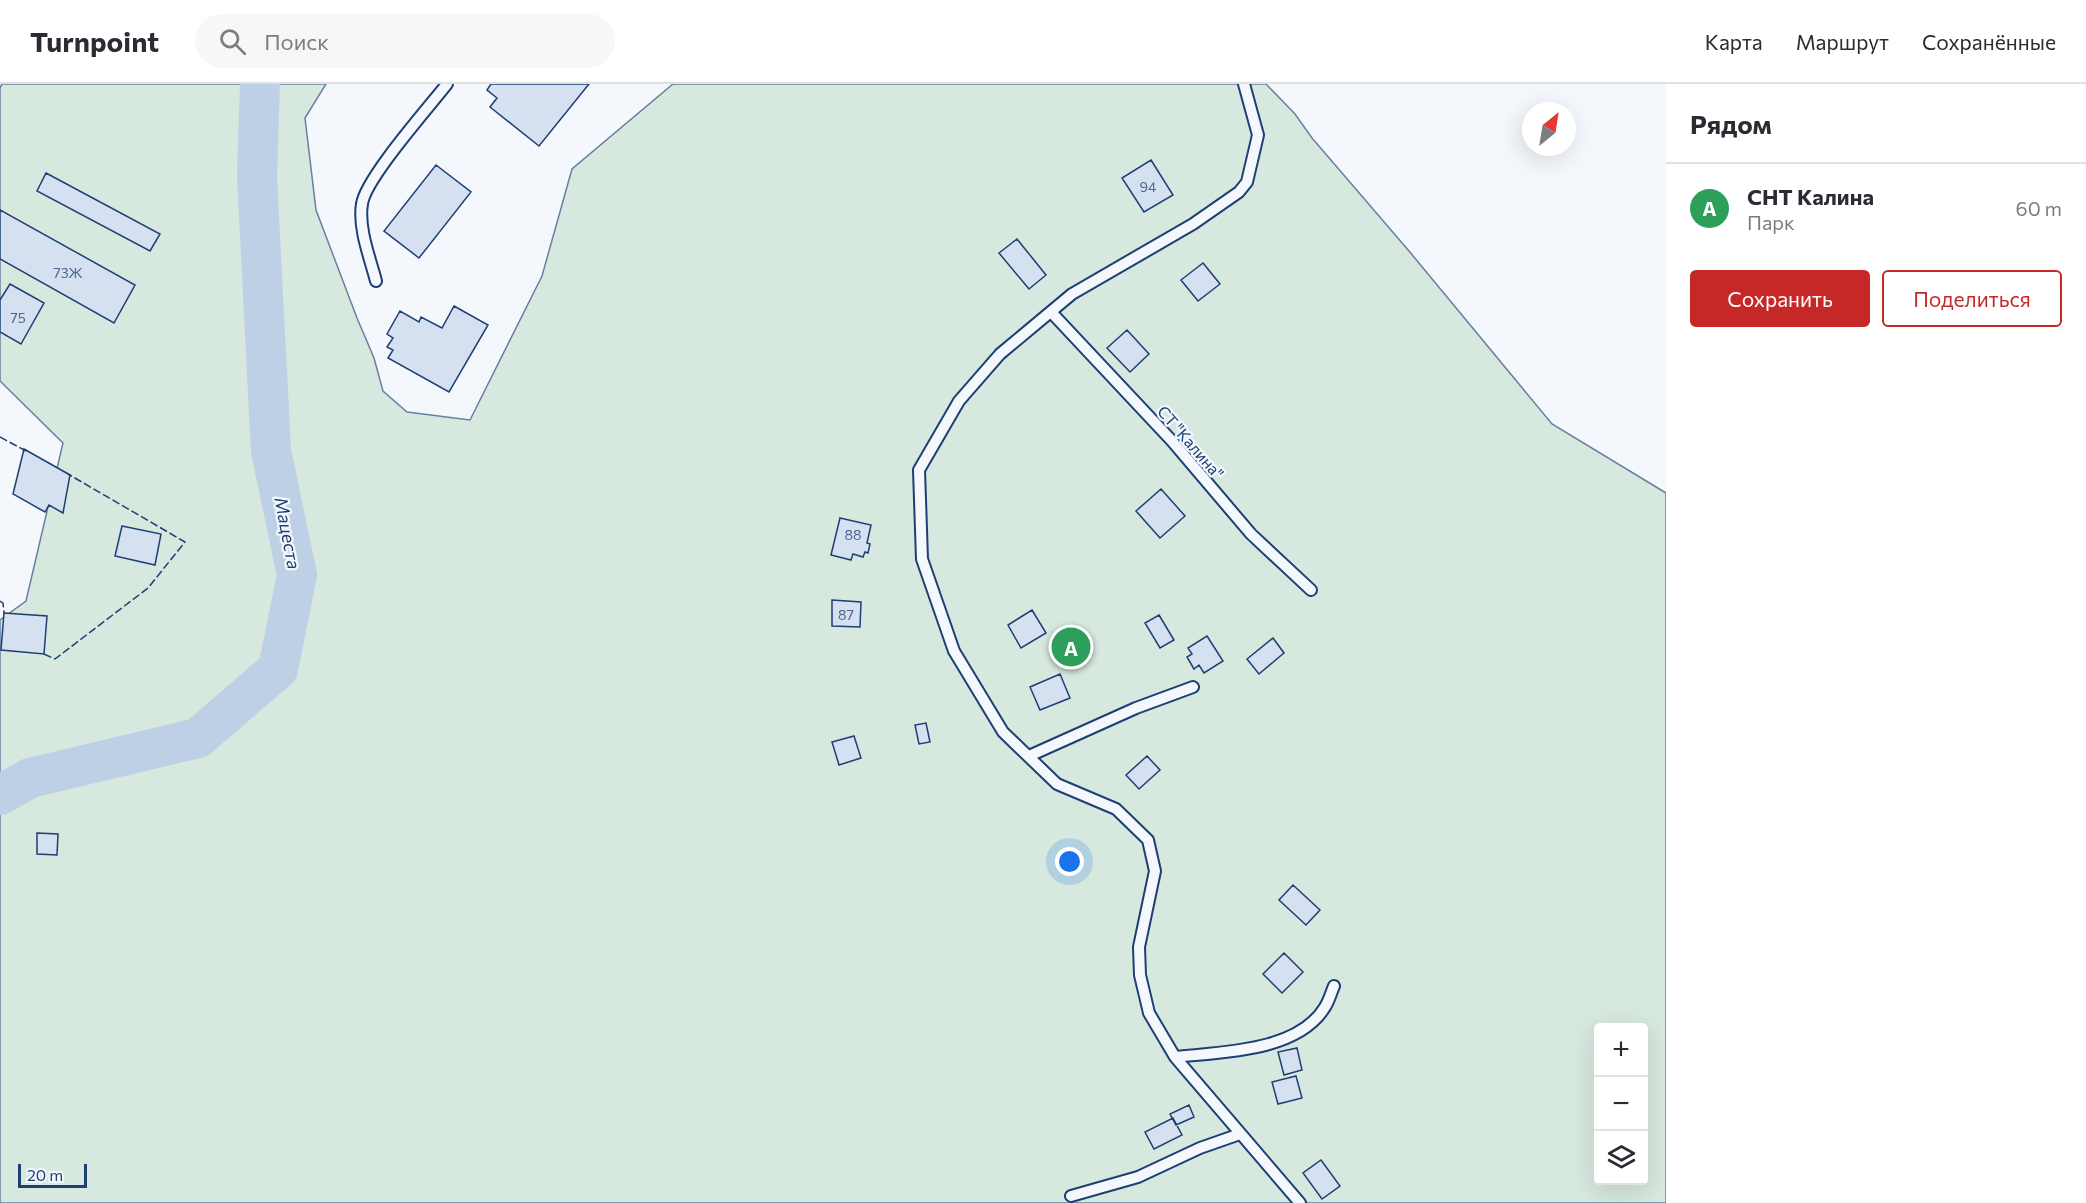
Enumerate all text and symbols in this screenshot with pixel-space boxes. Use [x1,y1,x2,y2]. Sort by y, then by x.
search box [195,14,615,68]
text: Turnpoint [30,24,159,58]
icon: search [216,25,249,58]
text: Поиск [264,28,329,55]
text: Карта [1705,29,1763,54]
text: Маршрут [1796,29,1889,54]
text: Сохранённые [1922,29,2056,54]
north arrow [1522,102,1576,156]
text: Рядом [1690,108,1772,139]
house number: 94 [1140,178,1157,195]
text: СНТ Калина [1747,183,1874,210]
text: A [1702,196,1717,220]
text: 60 m [2016,196,2062,220]
text: Парк [1747,210,1795,234]
house number: 73Ж [53,264,83,281]
button: Сохранить [1690,270,1870,327]
button: Поделиться [1882,270,2062,327]
house number: 75 [10,309,26,326]
street label: СТ "Калина" [1154,401,1228,483]
water label: Мацеста [270,495,306,571]
house number: 88 [845,526,862,543]
house number: 87 [838,606,854,623]
pin: A [1052,624,1090,670]
your location [1055,847,1084,876]
map controls [1594,1023,1648,1185]
button: + [1594,1023,1648,1077]
button: − [1594,1077,1648,1131]
button: layers [1594,1131,1648,1185]
scale bar [18,1161,87,1188]
text: 20 m [27,1165,63,1184]

